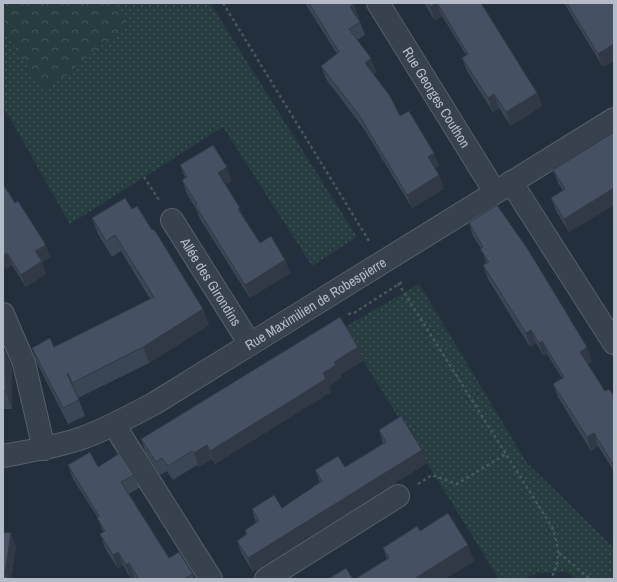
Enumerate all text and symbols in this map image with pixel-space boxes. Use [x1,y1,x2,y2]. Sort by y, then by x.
street label: Rue Georges Couthon [399,44,474,151]
street label: Allée des Girondins [176,233,246,330]
street label: Rue Maximilien de Robespierre [242,253,390,354]

